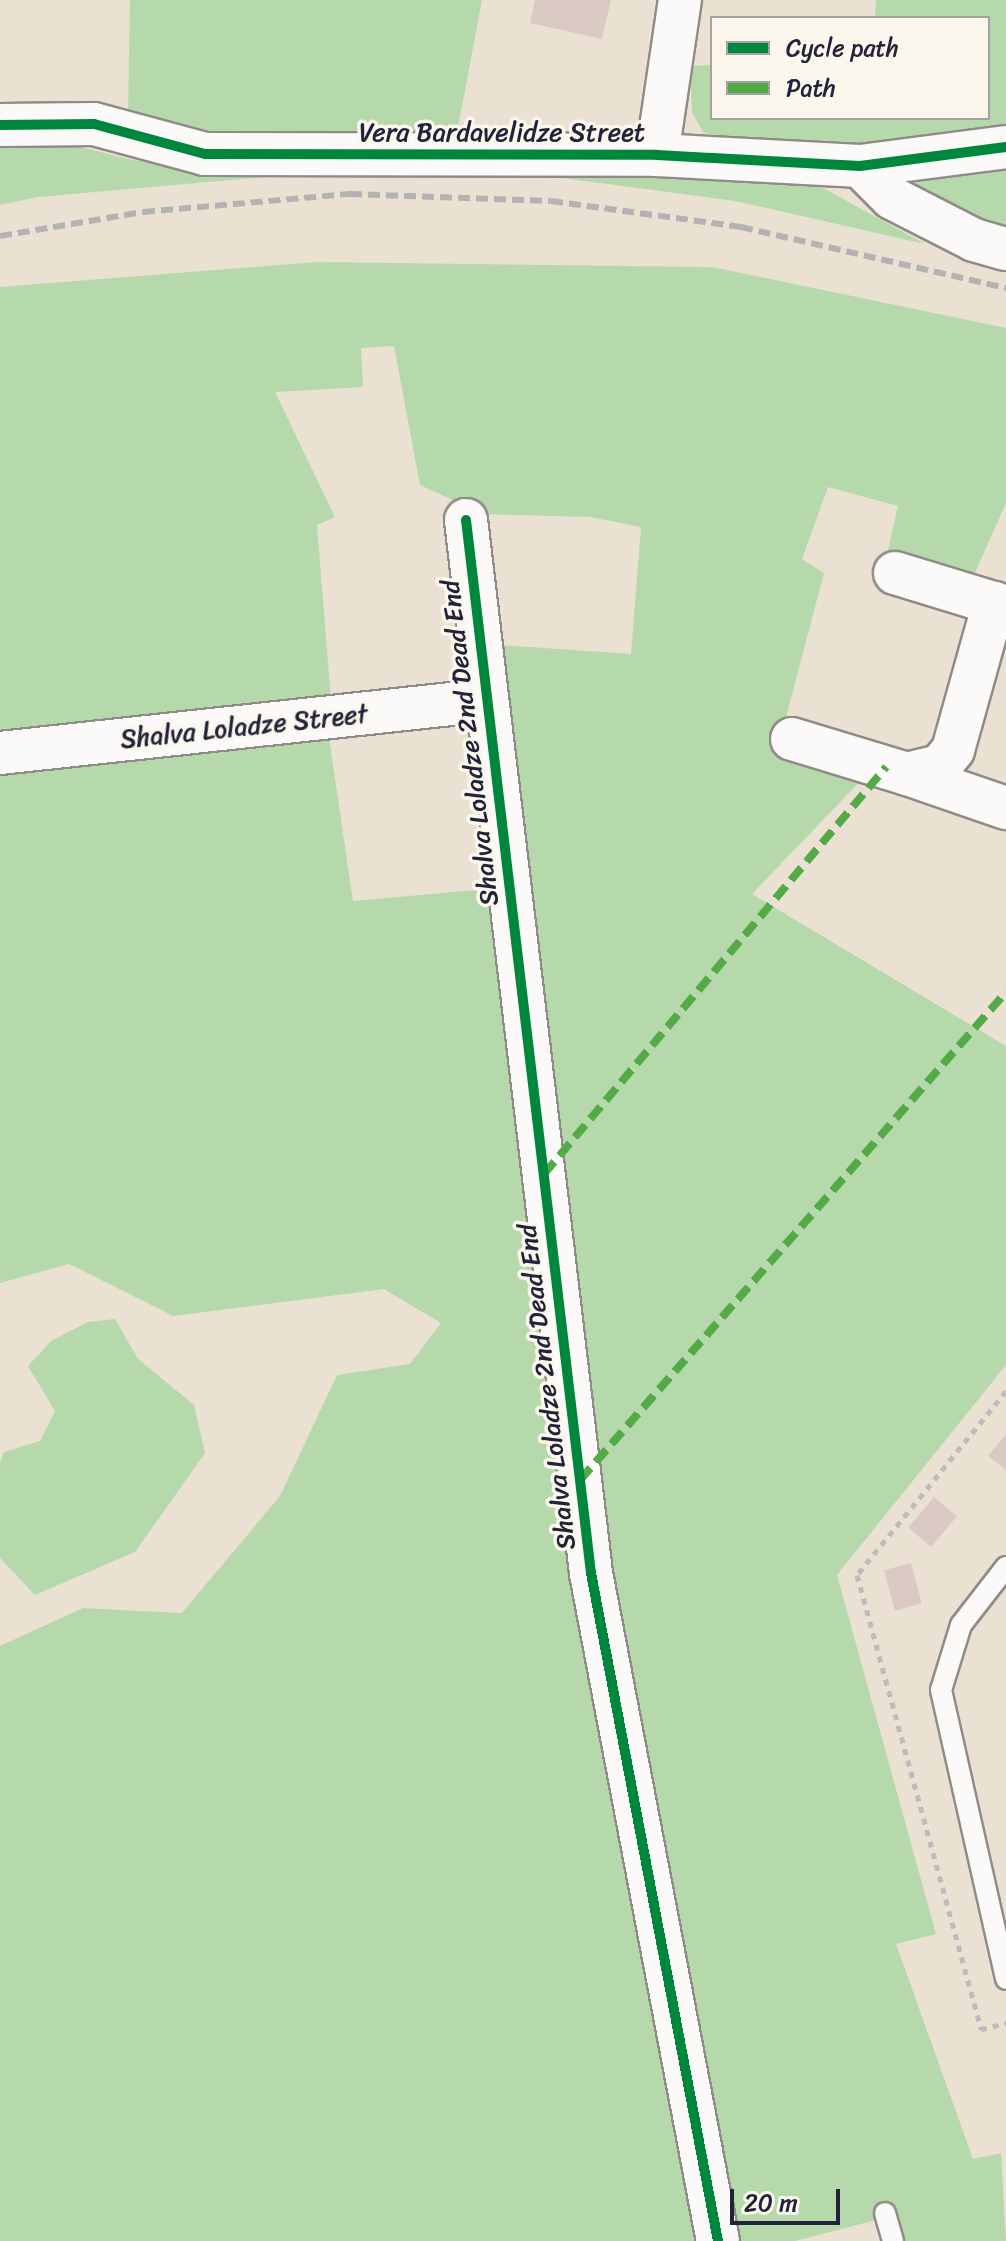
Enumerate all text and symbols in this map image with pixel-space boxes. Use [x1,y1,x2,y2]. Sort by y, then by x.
legend [710,16,990,120]
text: Cycle path [786,27,899,69]
text: Path [786,67,836,109]
street label: Vera Bardavelidze Street [359,117,645,149]
street label: Shalva Loladze 2nd Dead End [435,579,505,907]
street label: Shalva Loladze Street [119,698,369,756]
street label: Shalva Loladze 2nd Dead End [512,1223,582,1551]
scale bar [734,2173,844,2223]
text: 20 m [744,2182,798,2224]

